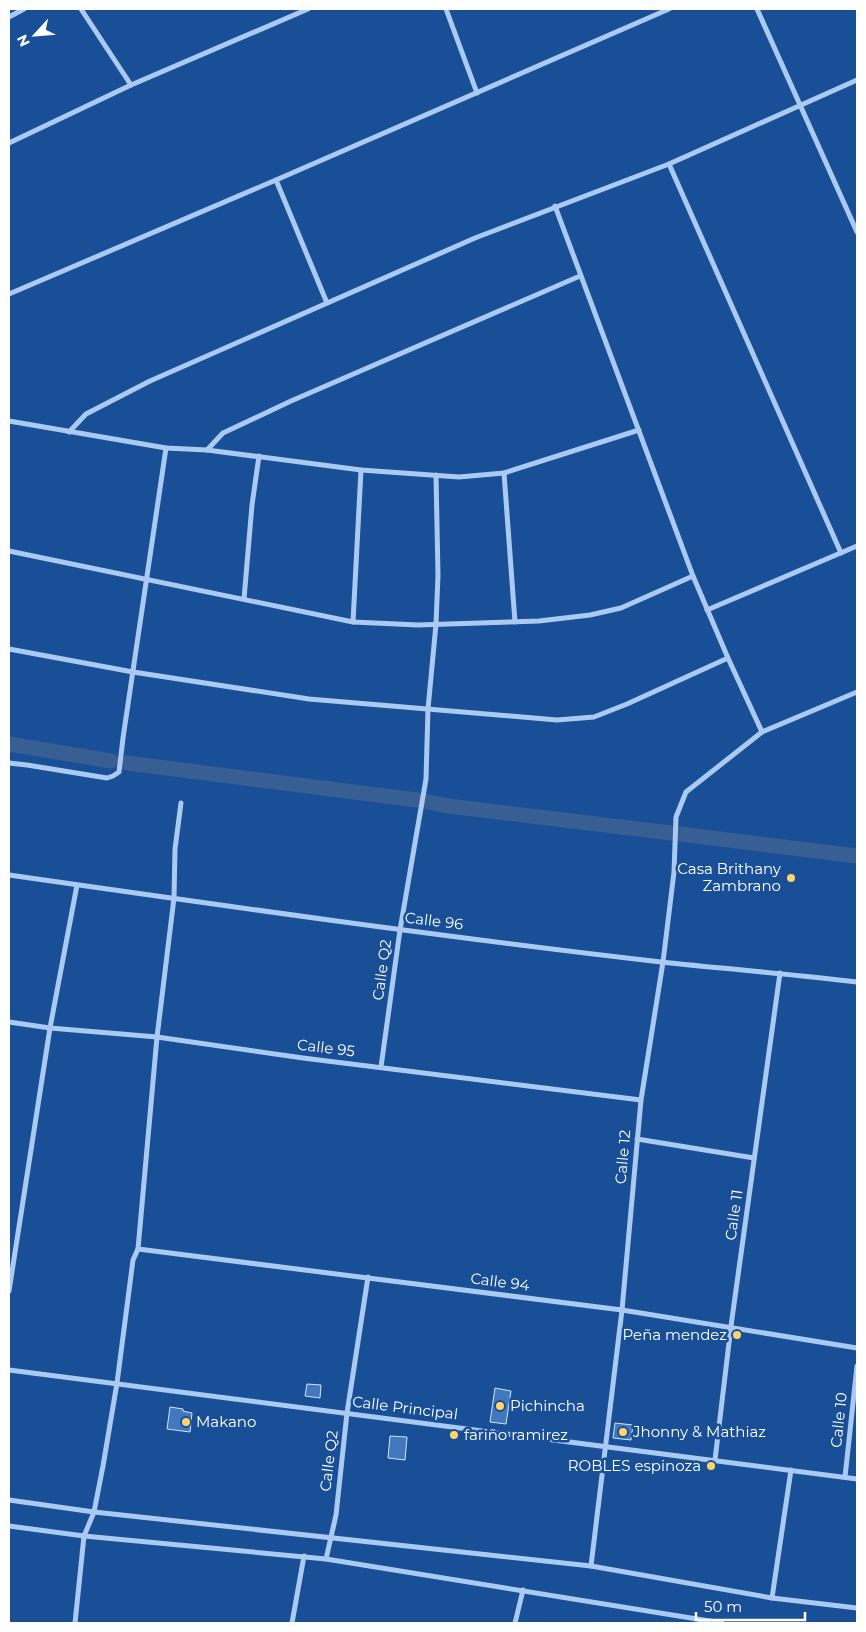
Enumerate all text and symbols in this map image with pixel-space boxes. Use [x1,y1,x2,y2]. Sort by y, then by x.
north arrow [10,10,60,60]
text: N [13,32,34,50]
place label: Casa Brithany Zambrano [677,859,782,895]
marker: Casa Brithany Zambrano [785,872,797,884]
street label: Calle 96 [404,907,464,934]
street label: Calle Q2 [368,938,395,1002]
street label: Calle 95 [296,1035,356,1060]
street label: Calle 12 [611,1129,634,1185]
street label: Calle 11 [721,1188,746,1242]
street label: Calle 94 [469,1268,531,1295]
place label: Peña mendez [623,1325,727,1344]
marker: Peña mendez [731,1329,743,1341]
street label: Calle 10 [826,1391,851,1449]
street label: Calle Principal [351,1392,459,1423]
place label: Pichincha [510,1396,585,1415]
marker: Pichincha [494,1400,506,1412]
place label: Makano [196,1412,256,1431]
marker: Makano [180,1416,192,1428]
place label: Jhonny & Mathiaz [632,1422,766,1441]
place label: fariño ramirez [464,1425,568,1444]
marker: Jhonny & Mathiaz [617,1426,629,1438]
street label: Calle Q2 [315,1429,342,1493]
marker: fariño ramirez [448,1429,460,1441]
place label: ROBLES espinoza [568,1456,701,1475]
marker: ROBLES espinoza [705,1460,717,1472]
scale bar [696,1590,805,1622]
text: 50 m [704,1597,742,1616]

